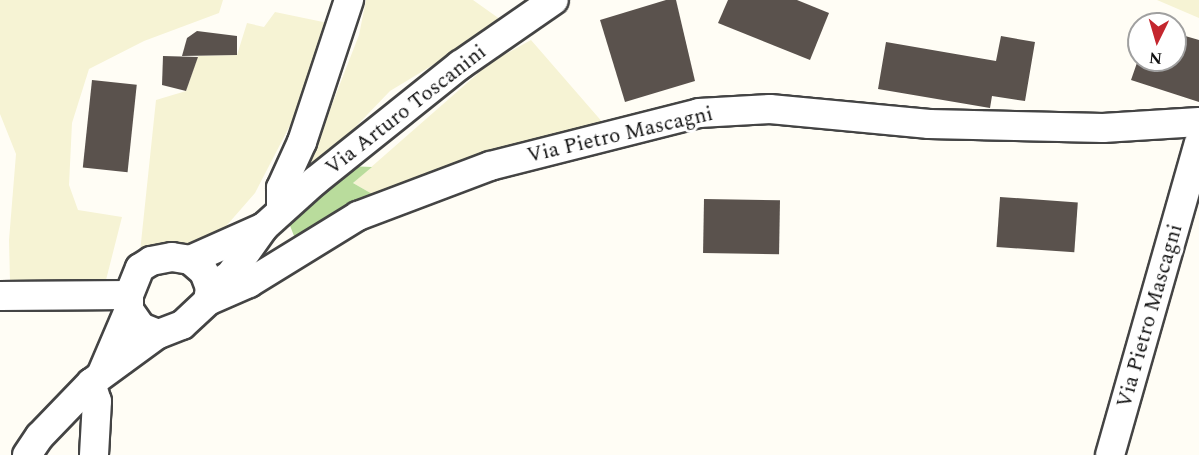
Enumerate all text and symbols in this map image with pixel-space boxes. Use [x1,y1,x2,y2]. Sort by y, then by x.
north arrow [1127,12,1187,72]
street label: Via Arturo Toscanini [321,39,491,181]
text: N [1148,45,1163,70]
street label: Via Pietro Mascagni [525,101,715,169]
street label: Via Pietro Mascagni [1112,221,1188,411]

